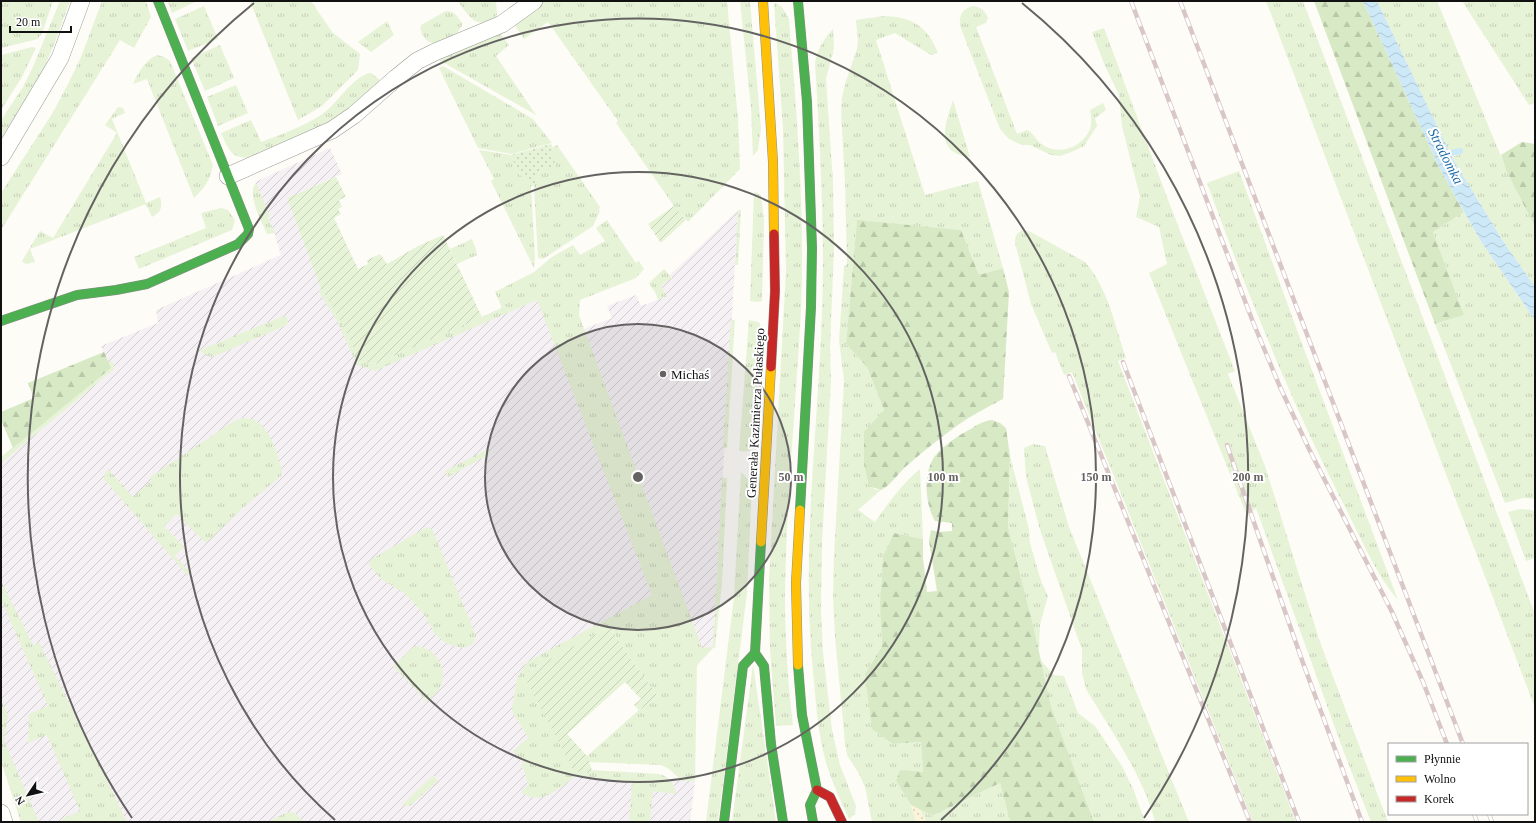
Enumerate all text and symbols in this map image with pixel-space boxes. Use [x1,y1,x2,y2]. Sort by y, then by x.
scale bar [10,8,71,34]
text: 20 m [16,15,41,29]
water label: Stradomka [1425,126,1466,187]
street label: Generała Kazimierza Pułaskiego [744,328,767,498]
place label: Michaś [671,367,709,382]
marker: Michaś [658,369,668,379]
centre of rings [631,470,645,484]
text: 50 m [779,470,804,484]
text: 100 m [928,470,959,484]
text: 150 m [1081,470,1112,484]
text: 200 m [1233,470,1264,484]
legend [1388,743,1528,815]
text: Płynnie [1424,752,1461,766]
text: Wolno [1424,772,1456,786]
north arrow [8,775,48,815]
text: Korek [1424,792,1454,806]
text: N [13,794,27,807]

